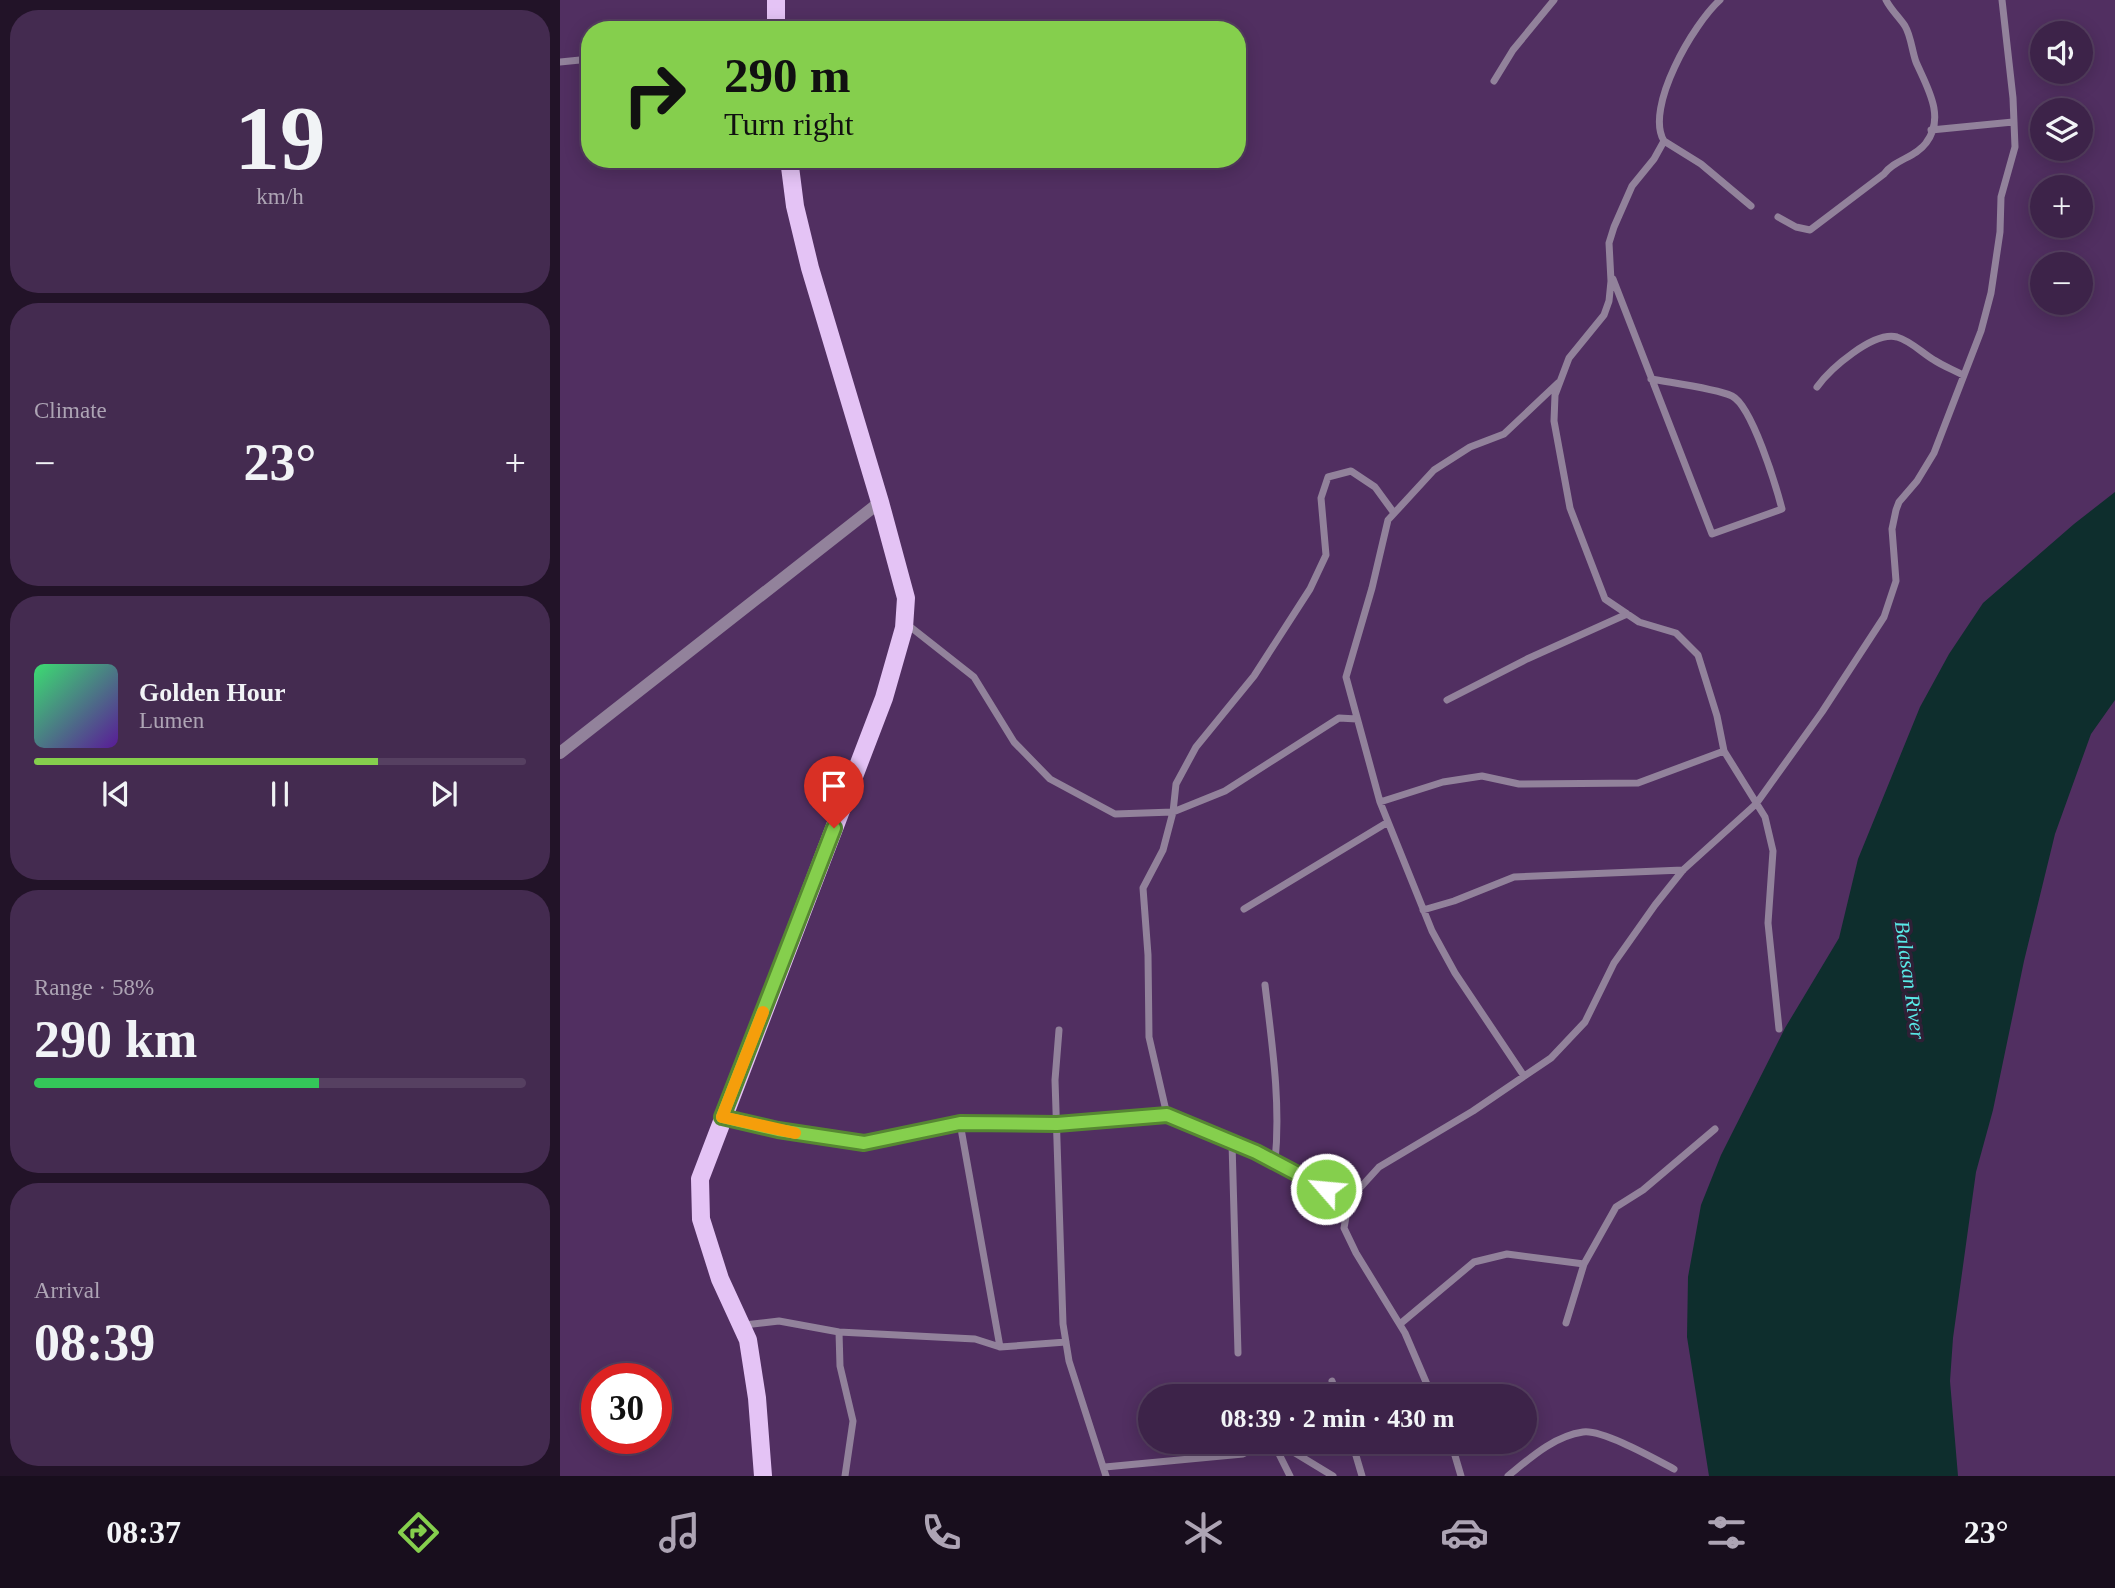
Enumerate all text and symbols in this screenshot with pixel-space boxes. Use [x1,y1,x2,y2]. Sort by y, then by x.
map controls [2030,21,2093,315]
button: sound [2030,21,2093,84]
text: 290 m [724,48,851,103]
icon: right [609,49,700,140]
text: 19 [235,88,326,189]
button: layers [2030,98,2093,161]
text: Turn right [724,106,854,142]
button: + [2030,175,2093,238]
text: km/h [256,184,304,209]
button: − [2030,252,2093,315]
text: Climate [34,398,107,423]
text: 23° [244,434,316,491]
text: − [34,442,55,484]
text: + [505,442,526,484]
text: Golden Hour [139,678,286,707]
text: Lumen [139,708,204,733]
pin [804,756,864,828]
icon: arrive [815,767,853,805]
icon: previous [97,775,135,813]
icon: pause [261,775,299,813]
icon: next [425,775,463,813]
water label: Balasan River [1890,919,1930,1042]
text: Range · 58% [34,975,154,1000]
text: 290 km [34,1011,197,1068]
position arrow [1289,1152,1363,1226]
text: Arrival [34,1278,100,1303]
text: 08:39 [34,1314,155,1371]
speed limit sign: 30 [581,1363,672,1454]
text: 08:39 · 2 min · 430 m [1221,1404,1455,1433]
icon: directions [394,1508,443,1557]
icon: music [655,1508,704,1557]
icon: phone [917,1508,966,1557]
icon: climate [1179,1508,1228,1557]
icon: car [1440,1508,1489,1557]
icon: filters [1702,1508,1751,1557]
text: 08:37 [106,1514,181,1550]
text: 23° [1964,1514,2009,1550]

